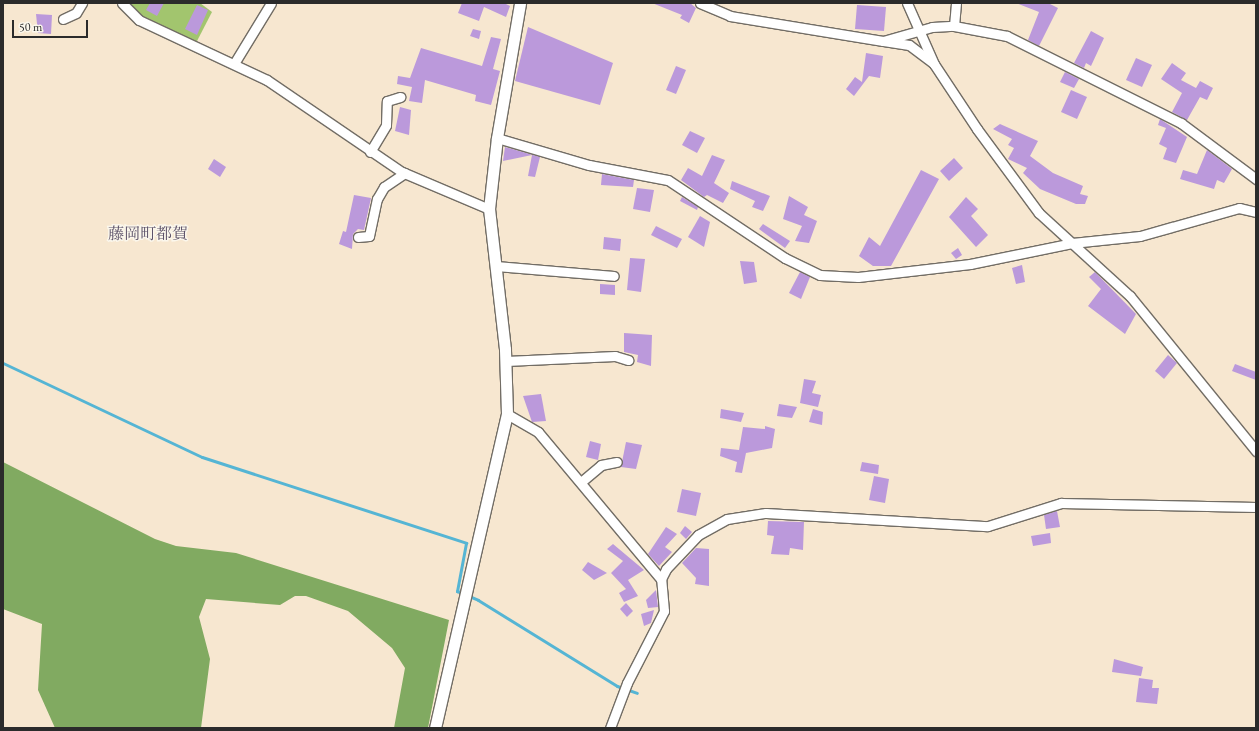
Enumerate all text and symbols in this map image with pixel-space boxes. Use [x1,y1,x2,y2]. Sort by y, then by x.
scale bar [14,12,90,38]
text: 50 m [19,19,42,35]
district label: 藤岡町都賀 [108,224,188,244]

